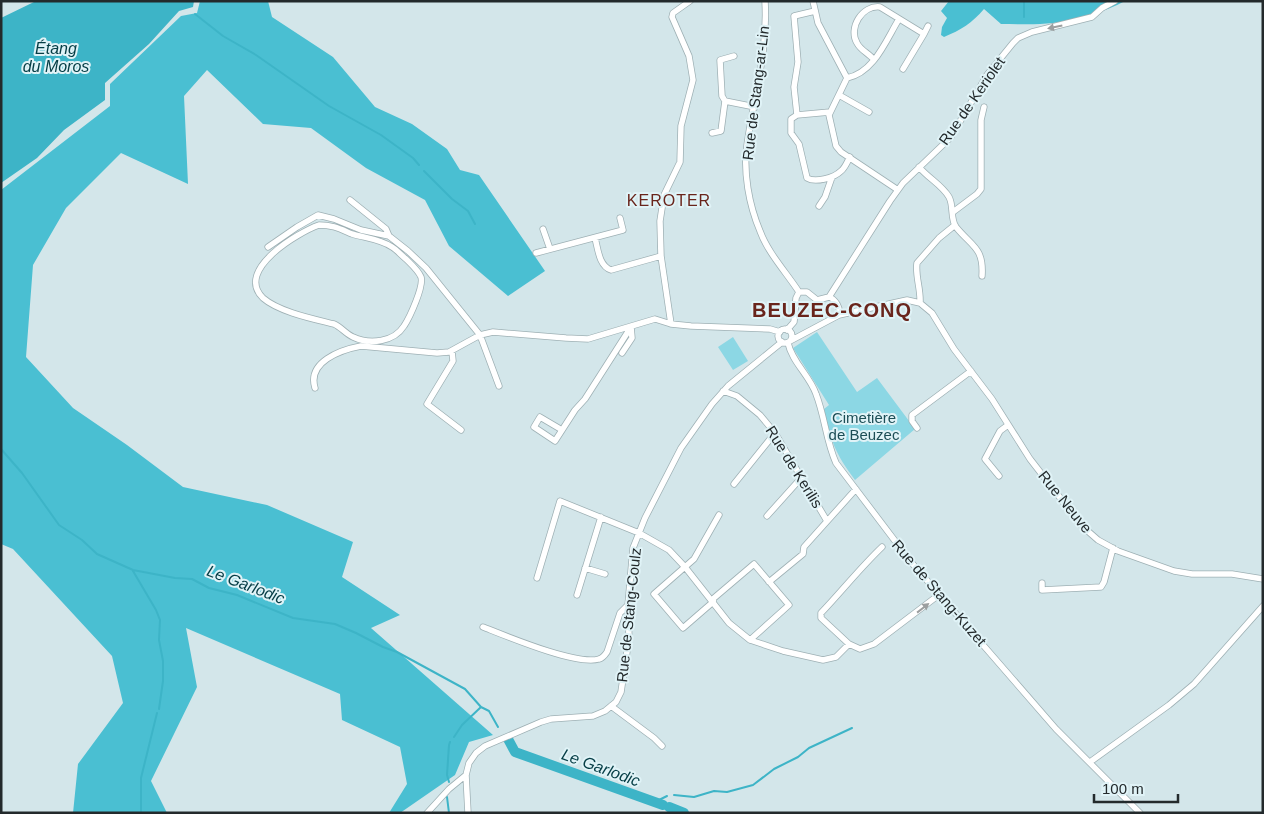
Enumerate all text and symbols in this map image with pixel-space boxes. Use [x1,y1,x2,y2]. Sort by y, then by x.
one-way arrow [1046,23,1062,31]
street label: Rue de Stang-ar-Lin [739,25,772,161]
water label: Étang du Moros [23,39,89,75]
street label: Rue de Keriolet [935,53,1009,148]
district label: KEROTER [627,192,711,209]
district label: BEUZEC-CONQ [752,299,912,321]
park label: Cimetière de Beuzec [829,409,900,443]
street label: Rue de Kerilis [762,423,826,511]
street label: Rue Neuve [1035,467,1096,536]
street label: Rue de Stang-Kuzet [889,536,991,650]
street label: Rue de Stang-Coulz [613,547,644,683]
water label: Le Garlodic [205,562,287,607]
one-way arrow [916,603,930,613]
water label: Le Garlodic [559,745,642,789]
scale bar [1094,772,1178,804]
text: 100 m [1102,780,1144,797]

